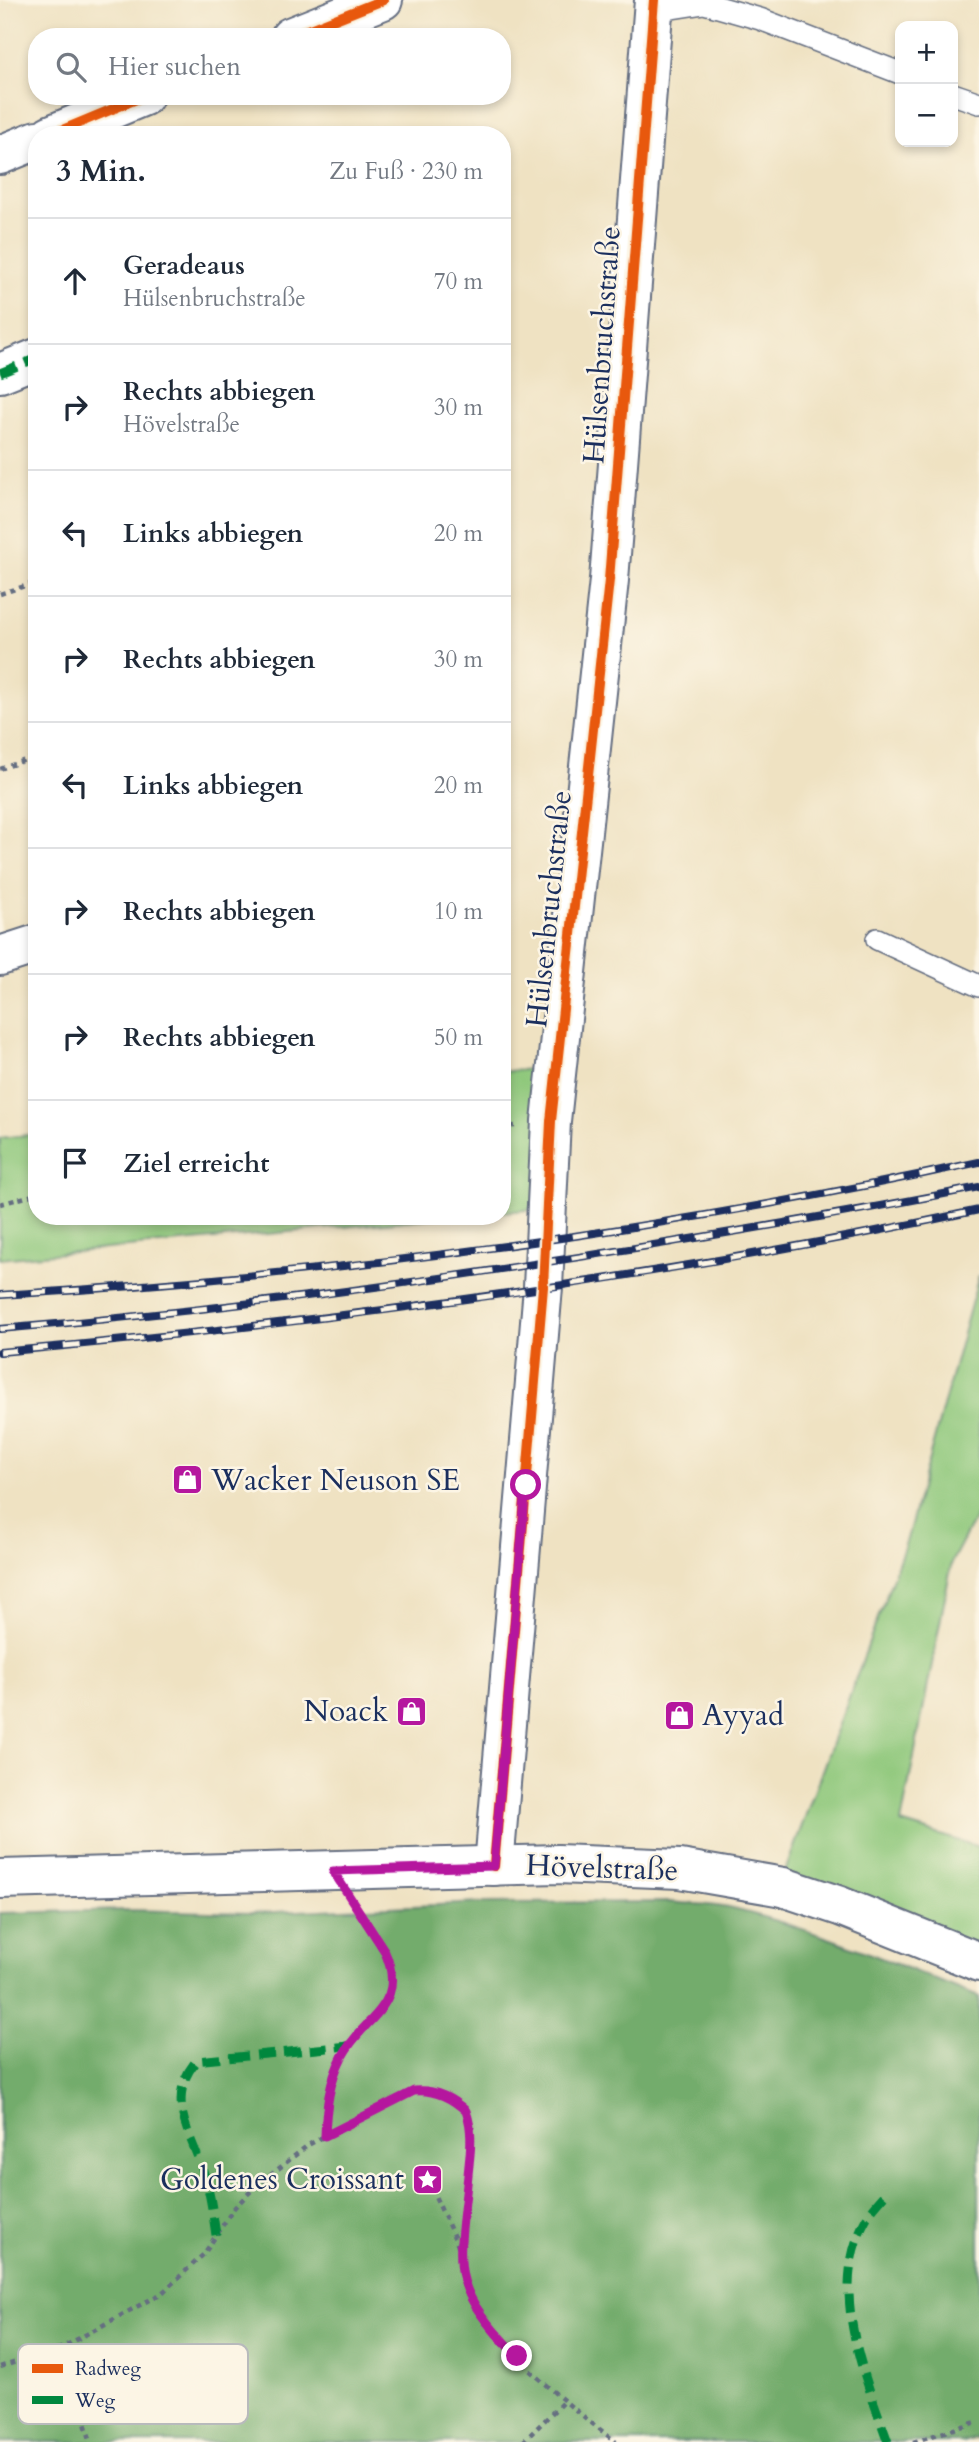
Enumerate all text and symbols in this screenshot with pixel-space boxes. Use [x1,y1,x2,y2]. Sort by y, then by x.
map controls [895,21,958,147]
button: + [895,21,958,84]
search box [28,28,511,105]
icon: search [52,48,90,86]
text: Hier suchen [108,49,241,84]
button: − [895,84,958,147]
text: 3 Min. [56,151,146,192]
text: Zu Fuß · 230 m [329,156,483,187]
street label: Hülsenbruchstraße [573,225,631,465]
text: Geradeaus [123,248,245,283]
icon: ahead [56,262,94,300]
text: 70 m [434,266,483,297]
text: Hülsenbruchstraße [123,283,306,314]
text: Rechts abbiegen [123,374,315,409]
icon: right [56,388,94,426]
text: 30 m [434,392,483,423]
text: Hövelstraße [123,409,240,440]
icon: left [56,514,94,552]
text: Links abbiegen [123,516,303,551]
text: 20 m [434,518,483,549]
icon: right [56,640,94,678]
text: Rechts abbiegen [123,642,315,677]
text: 30 m [434,644,483,675]
icon: left [56,766,94,804]
text: Links abbiegen [123,768,303,803]
text: 20 m [434,770,483,801]
street label: Hülsenbruchstraße [516,788,582,1030]
icon: right [56,892,94,930]
text: Rechts abbiegen [123,894,315,929]
text: 10 m [434,896,483,927]
icon: right [56,1018,94,1056]
text: Rechts abbiegen [123,1020,315,1055]
text: 50 m [434,1022,483,1053]
icon: arrive [56,1144,94,1182]
text: Ziel erreicht [123,1146,269,1181]
place label: Wacker Neuson SE [210,1460,460,1501]
shop icon: Wacker Neuson SE [171,1463,205,1497]
route start [510,1469,541,1500]
place label: Noack [303,1691,388,1732]
shop icon: Noack [394,1694,428,1728]
place label: Ayyad [702,1695,784,1736]
shop icon: Ayyad [662,1698,696,1732]
street label: Hövelstraße [525,1845,679,1891]
place label: Goldenes Croissant [160,2159,405,2200]
place icon: Goldenes Croissant [410,2162,444,2196]
route end [501,2340,532,2371]
legend [18,2344,248,2424]
text: Radweg [75,2356,141,2382]
text: Weg [74,2388,116,2414]

